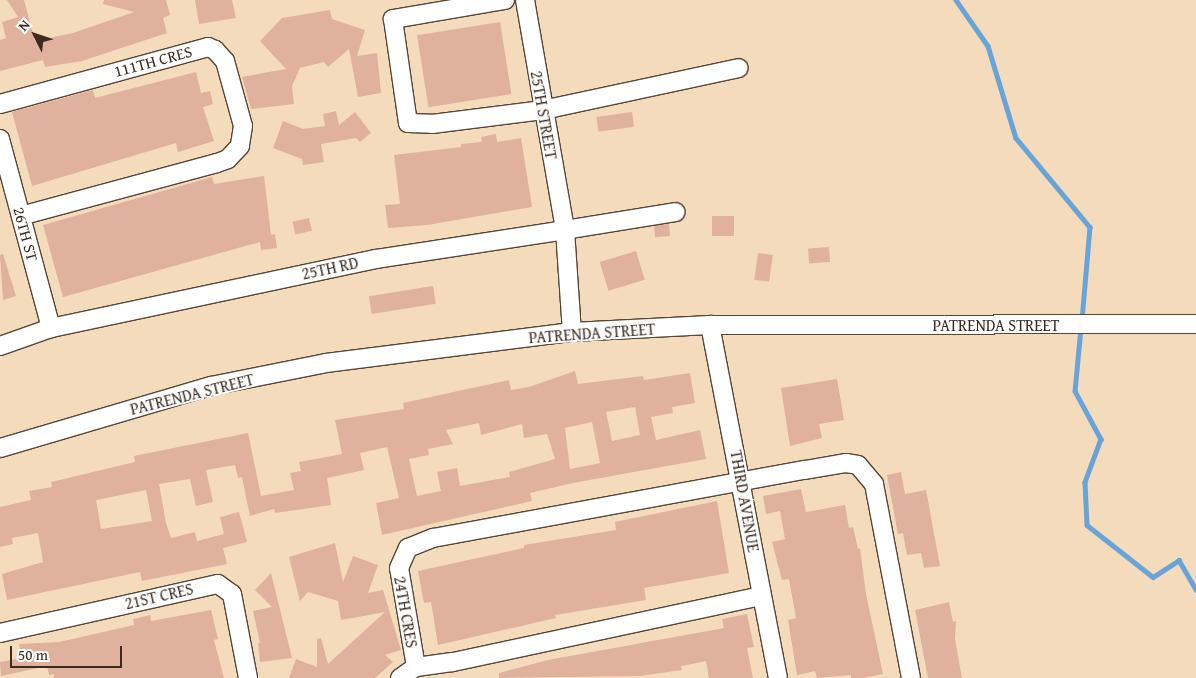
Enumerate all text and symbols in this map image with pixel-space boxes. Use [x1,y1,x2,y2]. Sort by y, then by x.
north arrow [10,10,60,60]
text: N [13,15,34,35]
street label: 111TH CRES [112,41,194,81]
street label: 25TH STREET [527,69,561,161]
street label: 26TH ST [10,205,42,263]
street label: 25TH RD [300,253,360,283]
street label: PATRENDA STREET [933,315,1059,335]
street label: PATRENDA STREET [528,319,656,347]
street label: PATRENDA STREET [128,369,256,419]
street label: THIRD AVENUE [727,449,763,553]
street label: 24TH CRES [390,575,422,649]
street label: 21ST CRES [123,579,195,613]
scale bar [12,636,125,668]
text: 50 m [18,644,48,665]

